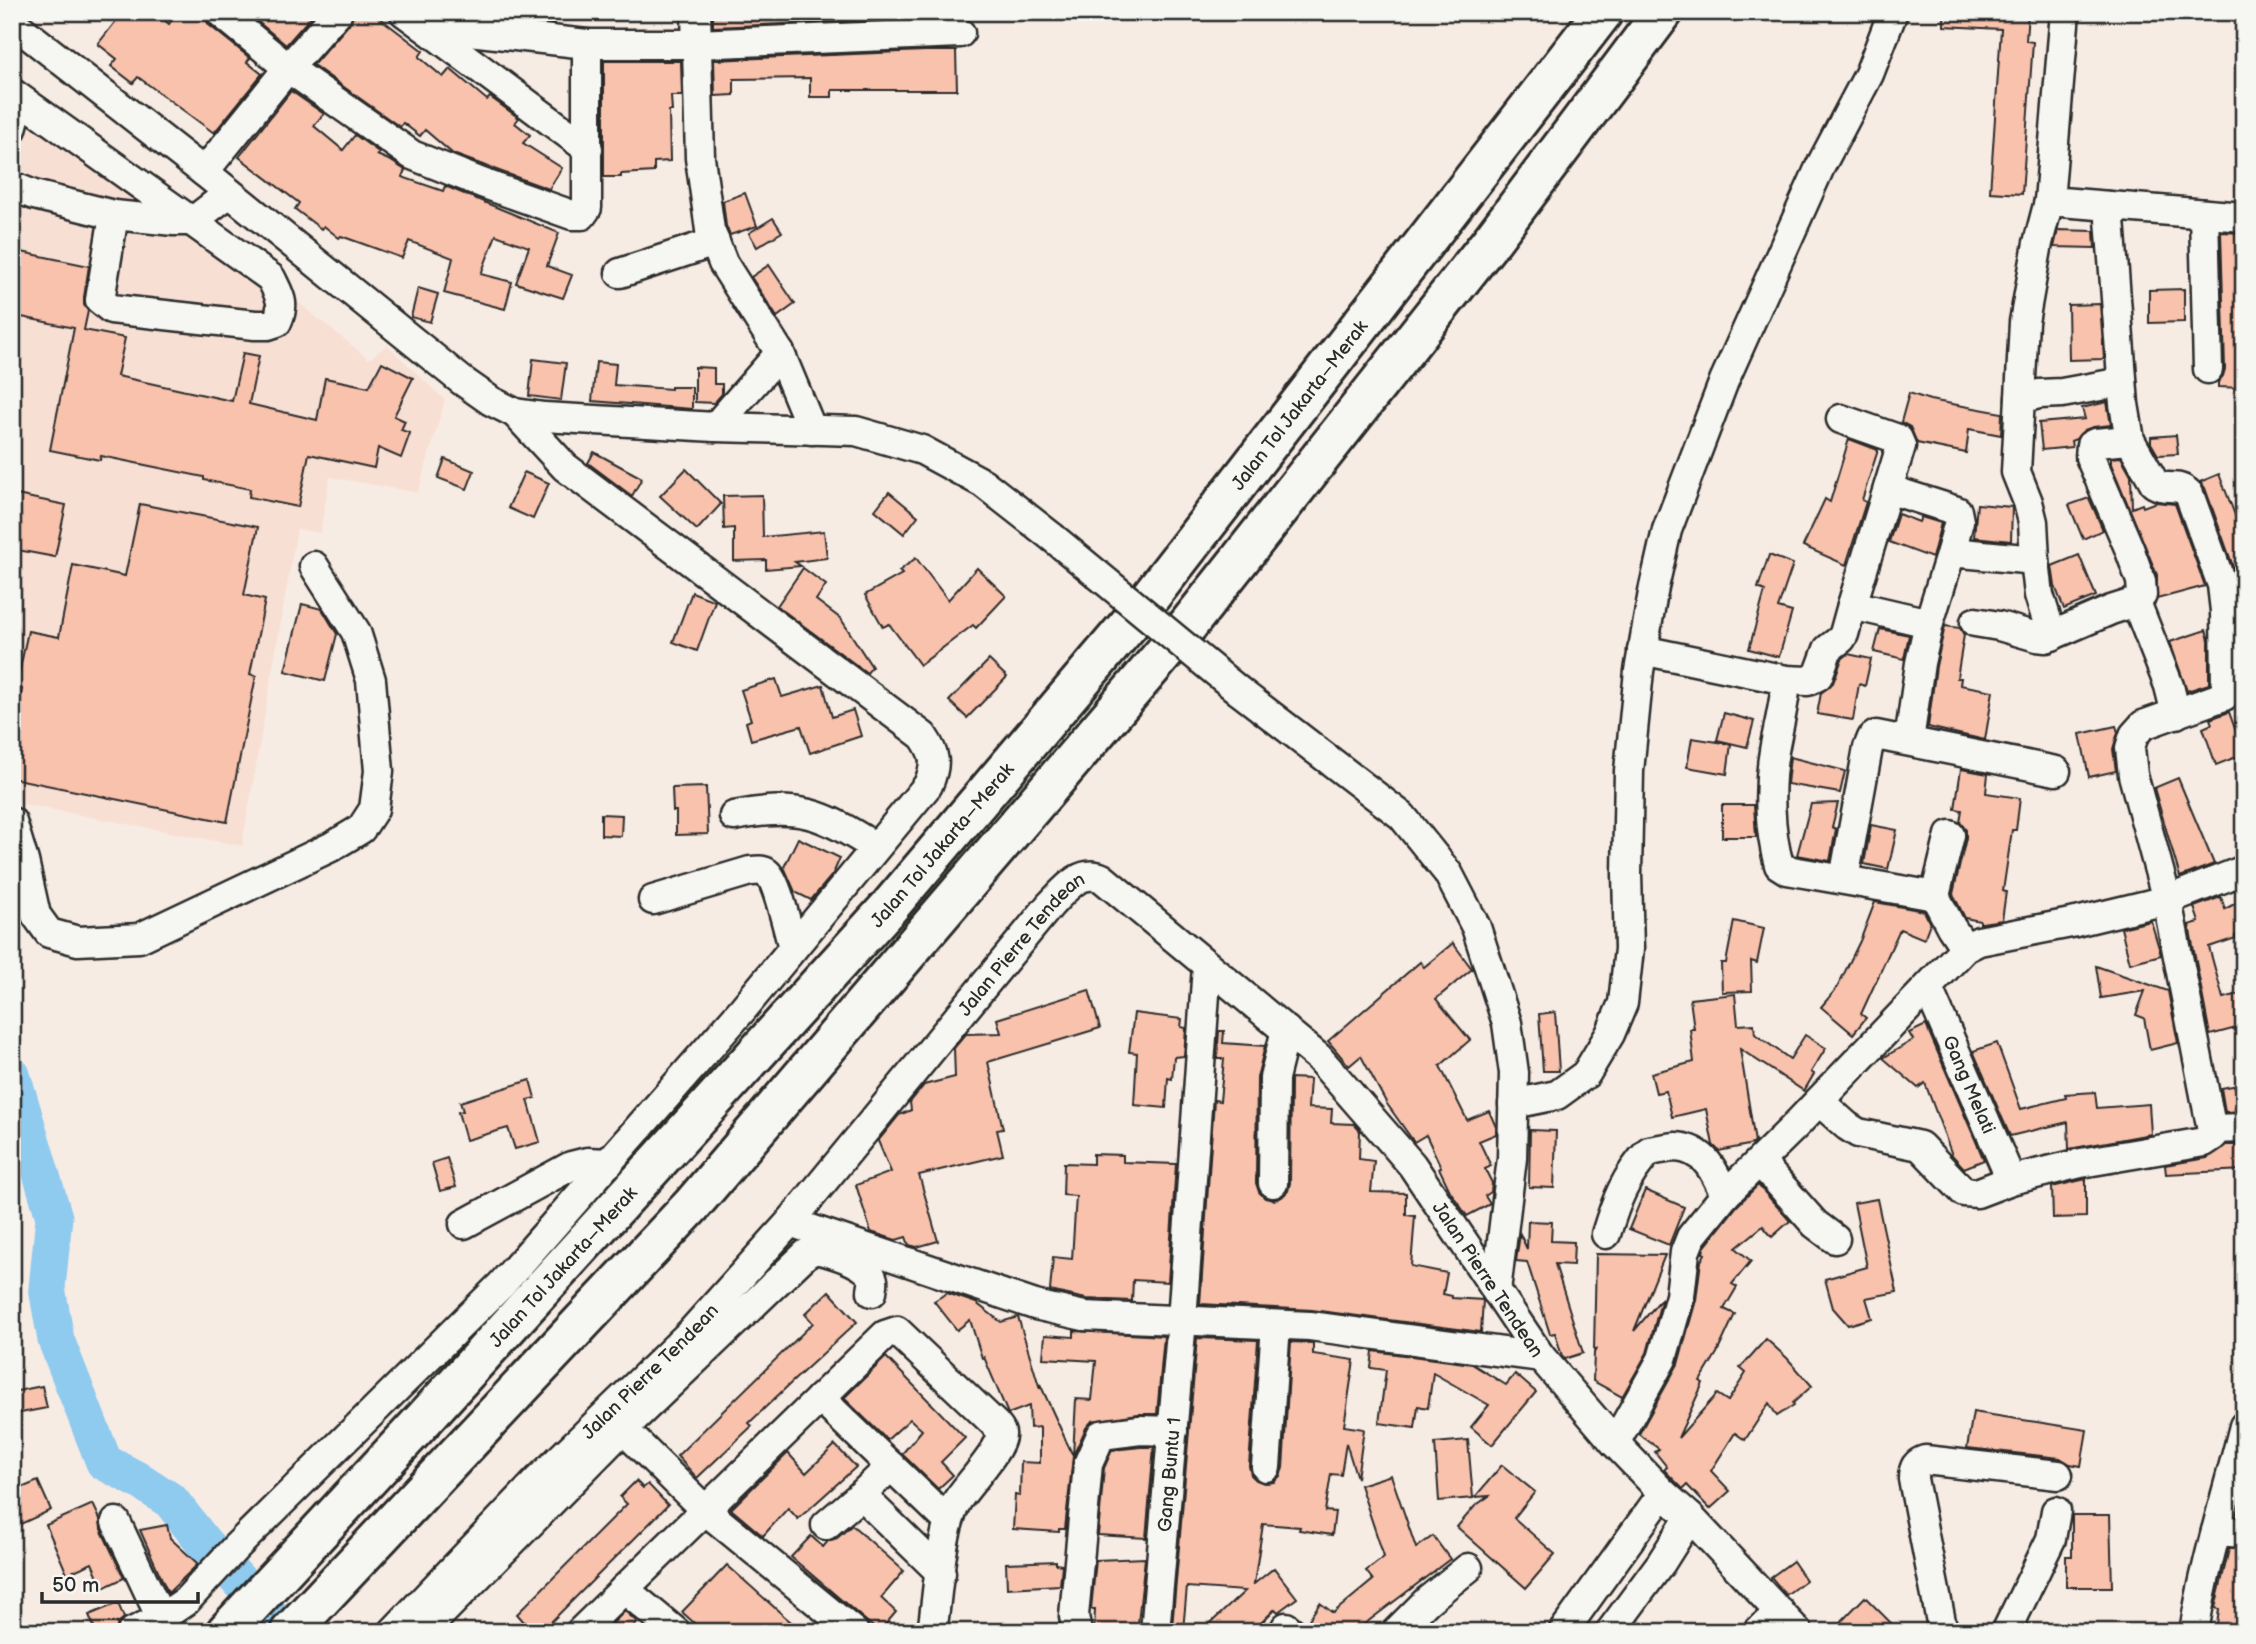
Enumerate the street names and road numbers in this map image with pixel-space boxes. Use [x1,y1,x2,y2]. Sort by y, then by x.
street label: Jalan Tol Jakarta–Merak [1227,315,1374,495]
street label: Jalan Tol Jakarta–Merak [866,758,1020,933]
street label: Jalan Pierre Tendean [954,868,1089,1021]
street label: Gang Melati [1937,1032,2000,1138]
street label: Jalan Tol Jakarta–Merak [485,1182,643,1352]
street label: Jalan Pierre Tendean [1427,1197,1548,1362]
street label: Jalan Pierre Tendean [577,1300,724,1445]
street label: Gang Buntu 1 [1154,1416,1187,1533]

